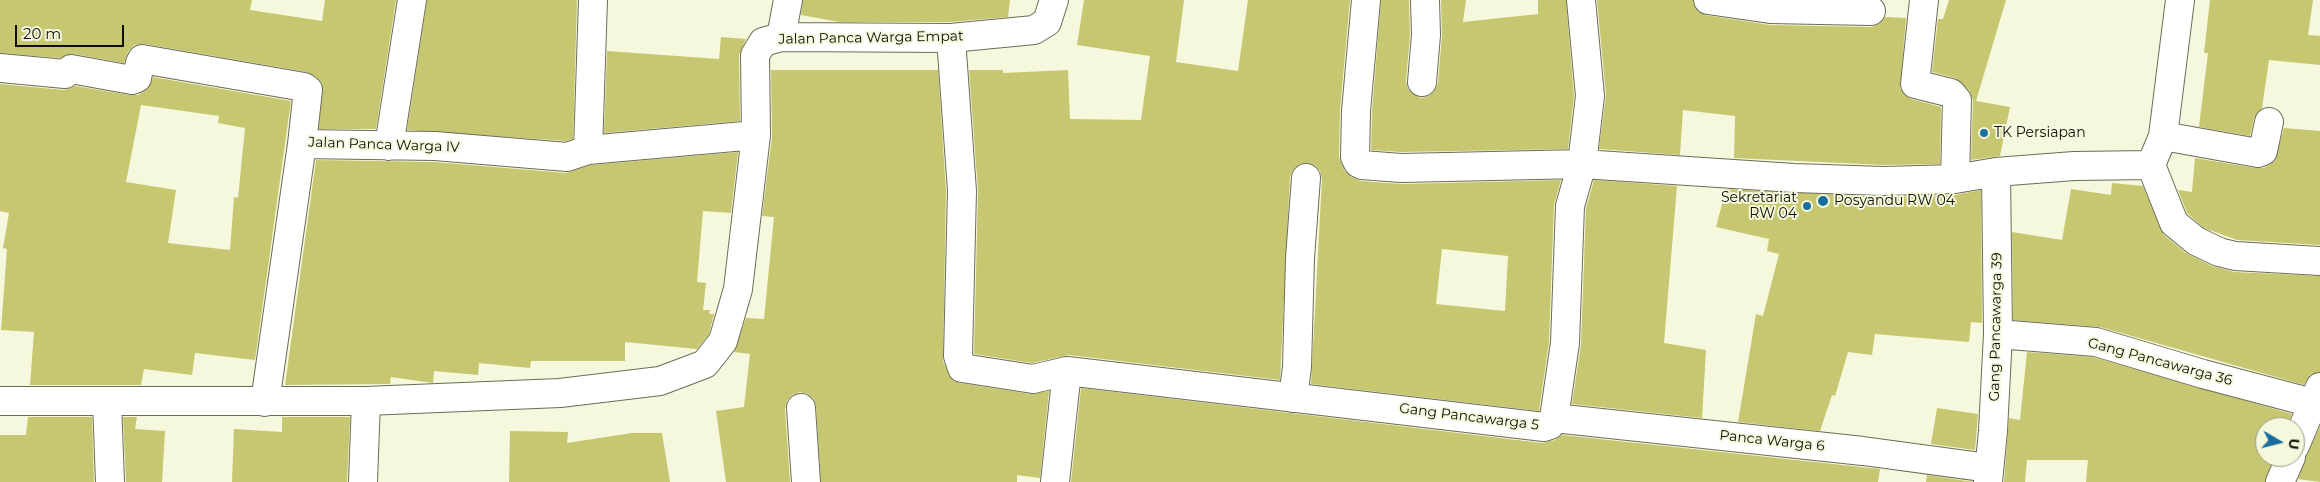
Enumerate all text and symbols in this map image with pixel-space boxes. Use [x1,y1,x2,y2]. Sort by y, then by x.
scale bar [18,15,126,47]
text: 20 m [23,24,61,43]
street label: Jalan Panca Warga Empat [778,28,964,48]
place label: TK Persiapan [1994,125,2086,141]
marker: TK Persiapan [1978,127,1990,139]
street label: Jalan Panca Warga IV [308,134,460,156]
place label: Sekretariat RW 04 [1721,190,1797,222]
place label: Posyandu RW 04 [1834,193,1955,209]
marker: Posyandu RW 04 [1816,194,1830,208]
marker: Sekretariat RW 04 [1801,200,1813,212]
street label: Gang Pancawarga 39 [1986,252,2006,402]
street label: Gang Pancawarga 36 [2086,335,2234,389]
street label: Gang Pancawarga 5 [1398,400,1540,434]
north arrow [2255,417,2305,467]
street label: Panca Warga 6 [1718,427,1826,455]
text: U [2284,437,2304,451]

